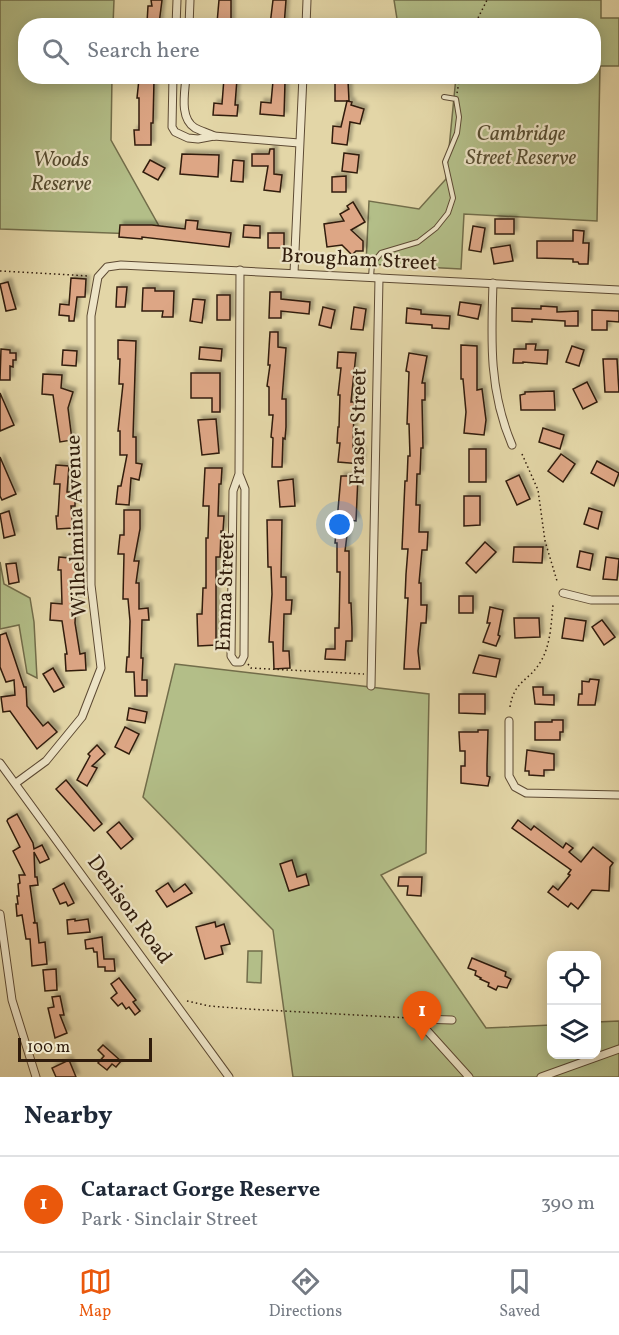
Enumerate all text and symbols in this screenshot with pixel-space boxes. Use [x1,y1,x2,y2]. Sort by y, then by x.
search box [18,18,601,84]
icon: search [39,35,72,68]
text: Search here [87,36,200,67]
park label: Cambridge Street Reserve [466,120,577,173]
park label: Woods Reserve [31,146,92,199]
street label: Brougham Street [280,241,438,279]
street label: Fraser Street [343,368,375,486]
street label: Wilhelmina Avenue [59,434,95,618]
your location [325,510,354,539]
street label: Emma Street [209,532,243,652]
street label: Denison Road [80,850,178,970]
map controls [547,951,601,1059]
button: locate [547,951,601,1005]
pin: 1 [402,992,442,1041]
button: layers [547,1005,601,1059]
scale bar [18,1035,152,1062]
text: 100 m [27,1037,70,1059]
text: Nearby [24,1098,113,1134]
text: Cataract Gorge Reserve [81,1175,320,1206]
text: 1 [39,1190,48,1218]
text: 390 m [541,1190,595,1218]
text: Park · Sinclair Street [81,1206,258,1234]
tab: Map [79,1265,112,1323]
tab: Directions [269,1265,342,1323]
tab: Saved [499,1265,540,1323]

